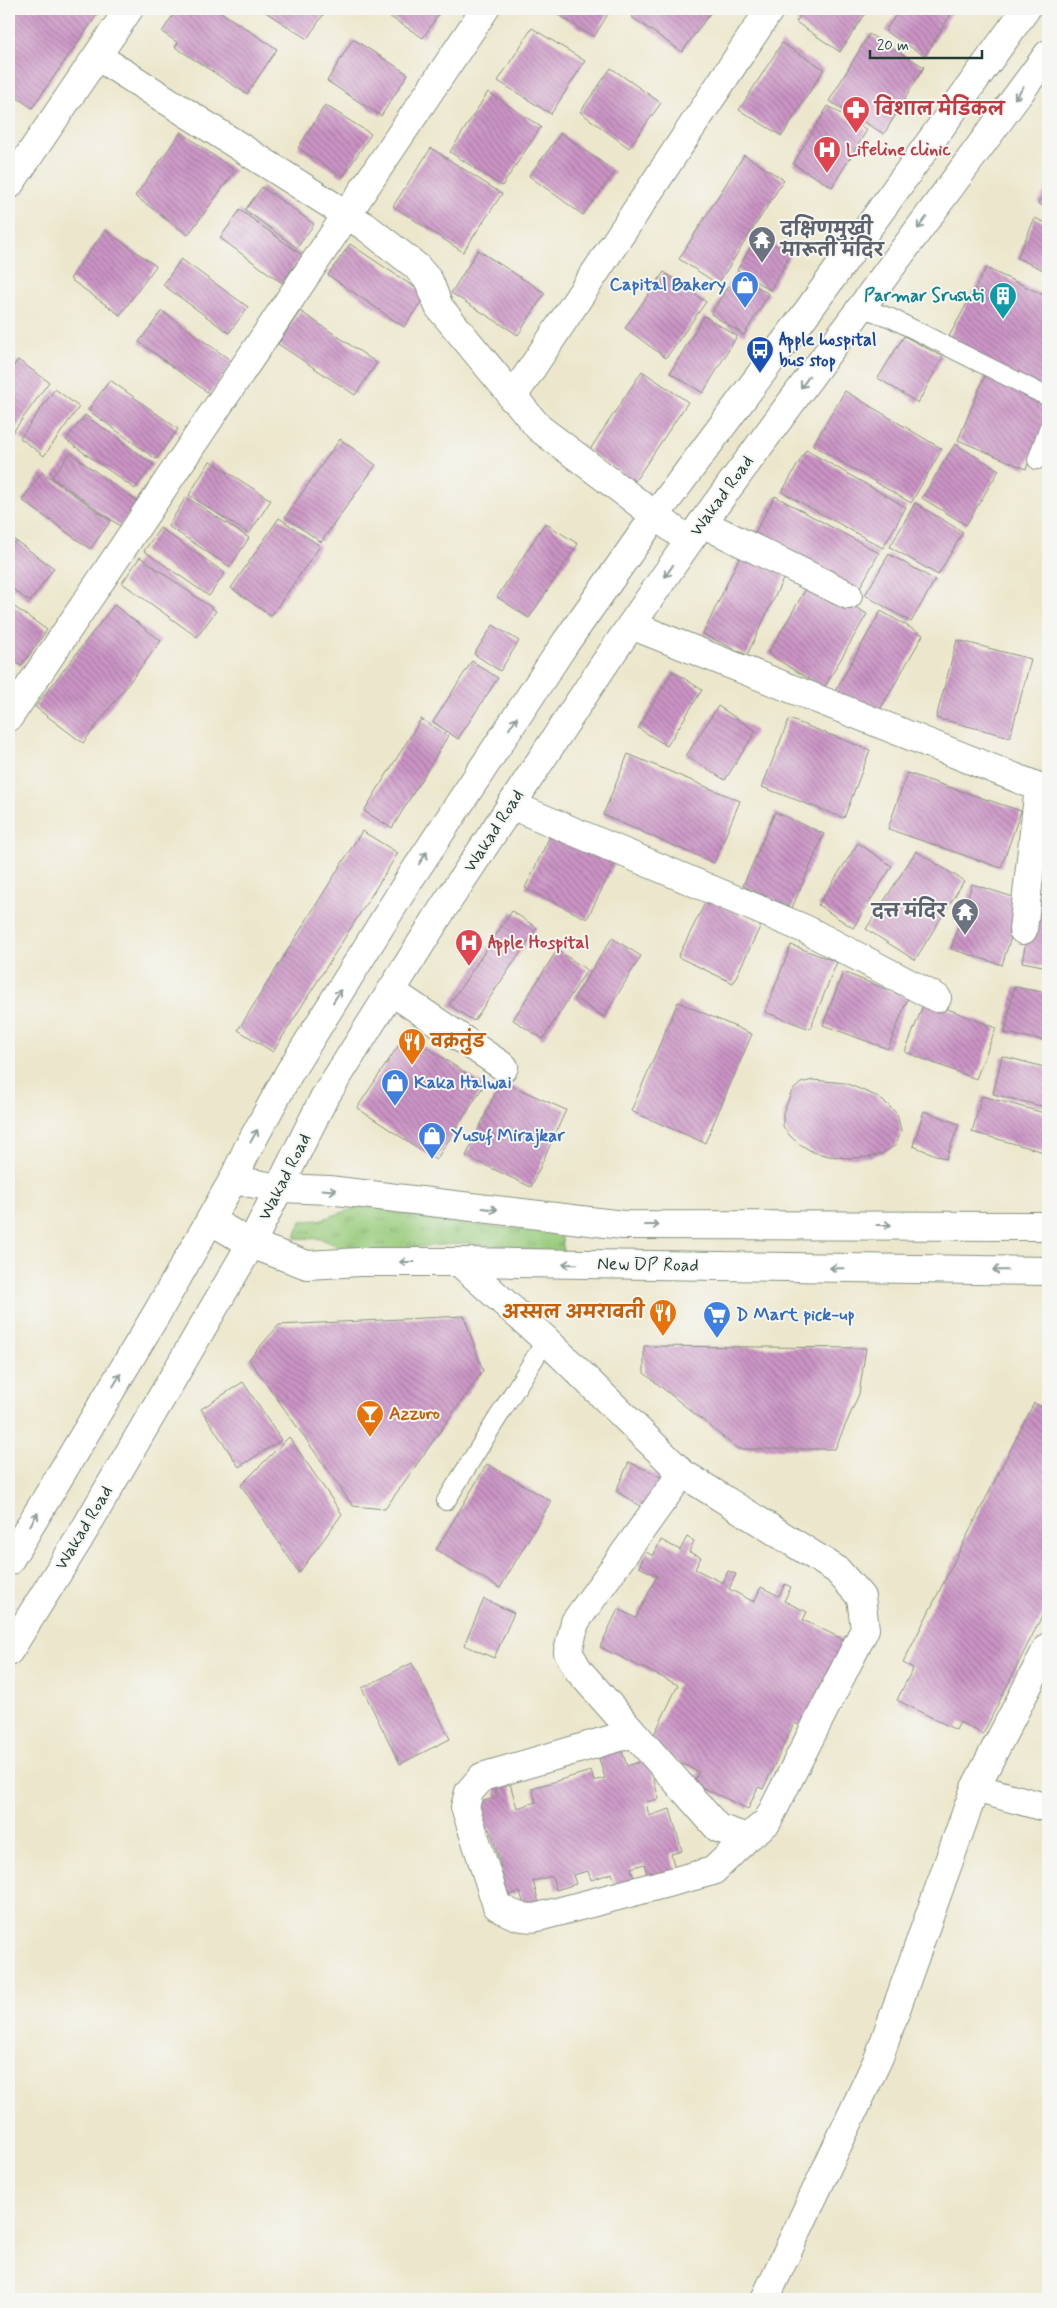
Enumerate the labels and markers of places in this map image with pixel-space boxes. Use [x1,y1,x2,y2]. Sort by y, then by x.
place label: विशाल मेडिकल [873,94,1007,122]
pharmacy icon: विशाल मेडिकल [841,95,871,134]
hospital icon: Lifeline clinic [812,135,842,174]
place label: Lifeline clinic [846,138,951,162]
place label: दक्षिणमुखी मारूती मंदिर [779,214,886,263]
temple icon: दक्षिणमुखी मारूती मंदिर [747,225,777,264]
shop icon: Capital Bakery [730,270,760,309]
place label: Capital Bakery [610,273,726,297]
building icon: Parmar Srushti [988,281,1018,320]
place label: Parmar Srushti [864,284,984,308]
place label: Apple hospital bus stop [779,328,876,373]
bus stop icon: Apple hospital bus stop [745,335,775,374]
place label: दत्त मंदिर [870,896,948,924]
temple icon: दत्त मंदिर [950,897,980,936]
hospital icon: Apple Hospital [454,928,484,967]
place label: Apple Hospital [488,931,589,956]
restaurant icon: वक्रतुंड [397,1027,427,1066]
place label: वक्रतुंड [429,1027,487,1055]
shop icon: Kaka Halwai [380,1068,410,1107]
place label: Kaka Halwai [414,1071,512,1095]
shop icon: Yusuf Mirajkar [417,1121,447,1160]
place label: Yusuf Mirajkar [451,1124,565,1148]
place label: अस्सल अमरावती [502,1297,646,1325]
restaurant icon: अस्सल अमरावती [648,1298,678,1337]
supermarket icon: D Mart pick-up [702,1300,732,1339]
place label: D Mart pick-up [736,1303,855,1327]
bar icon: Azzuro [355,1399,385,1438]
place label: Azzuro [389,1402,440,1426]

